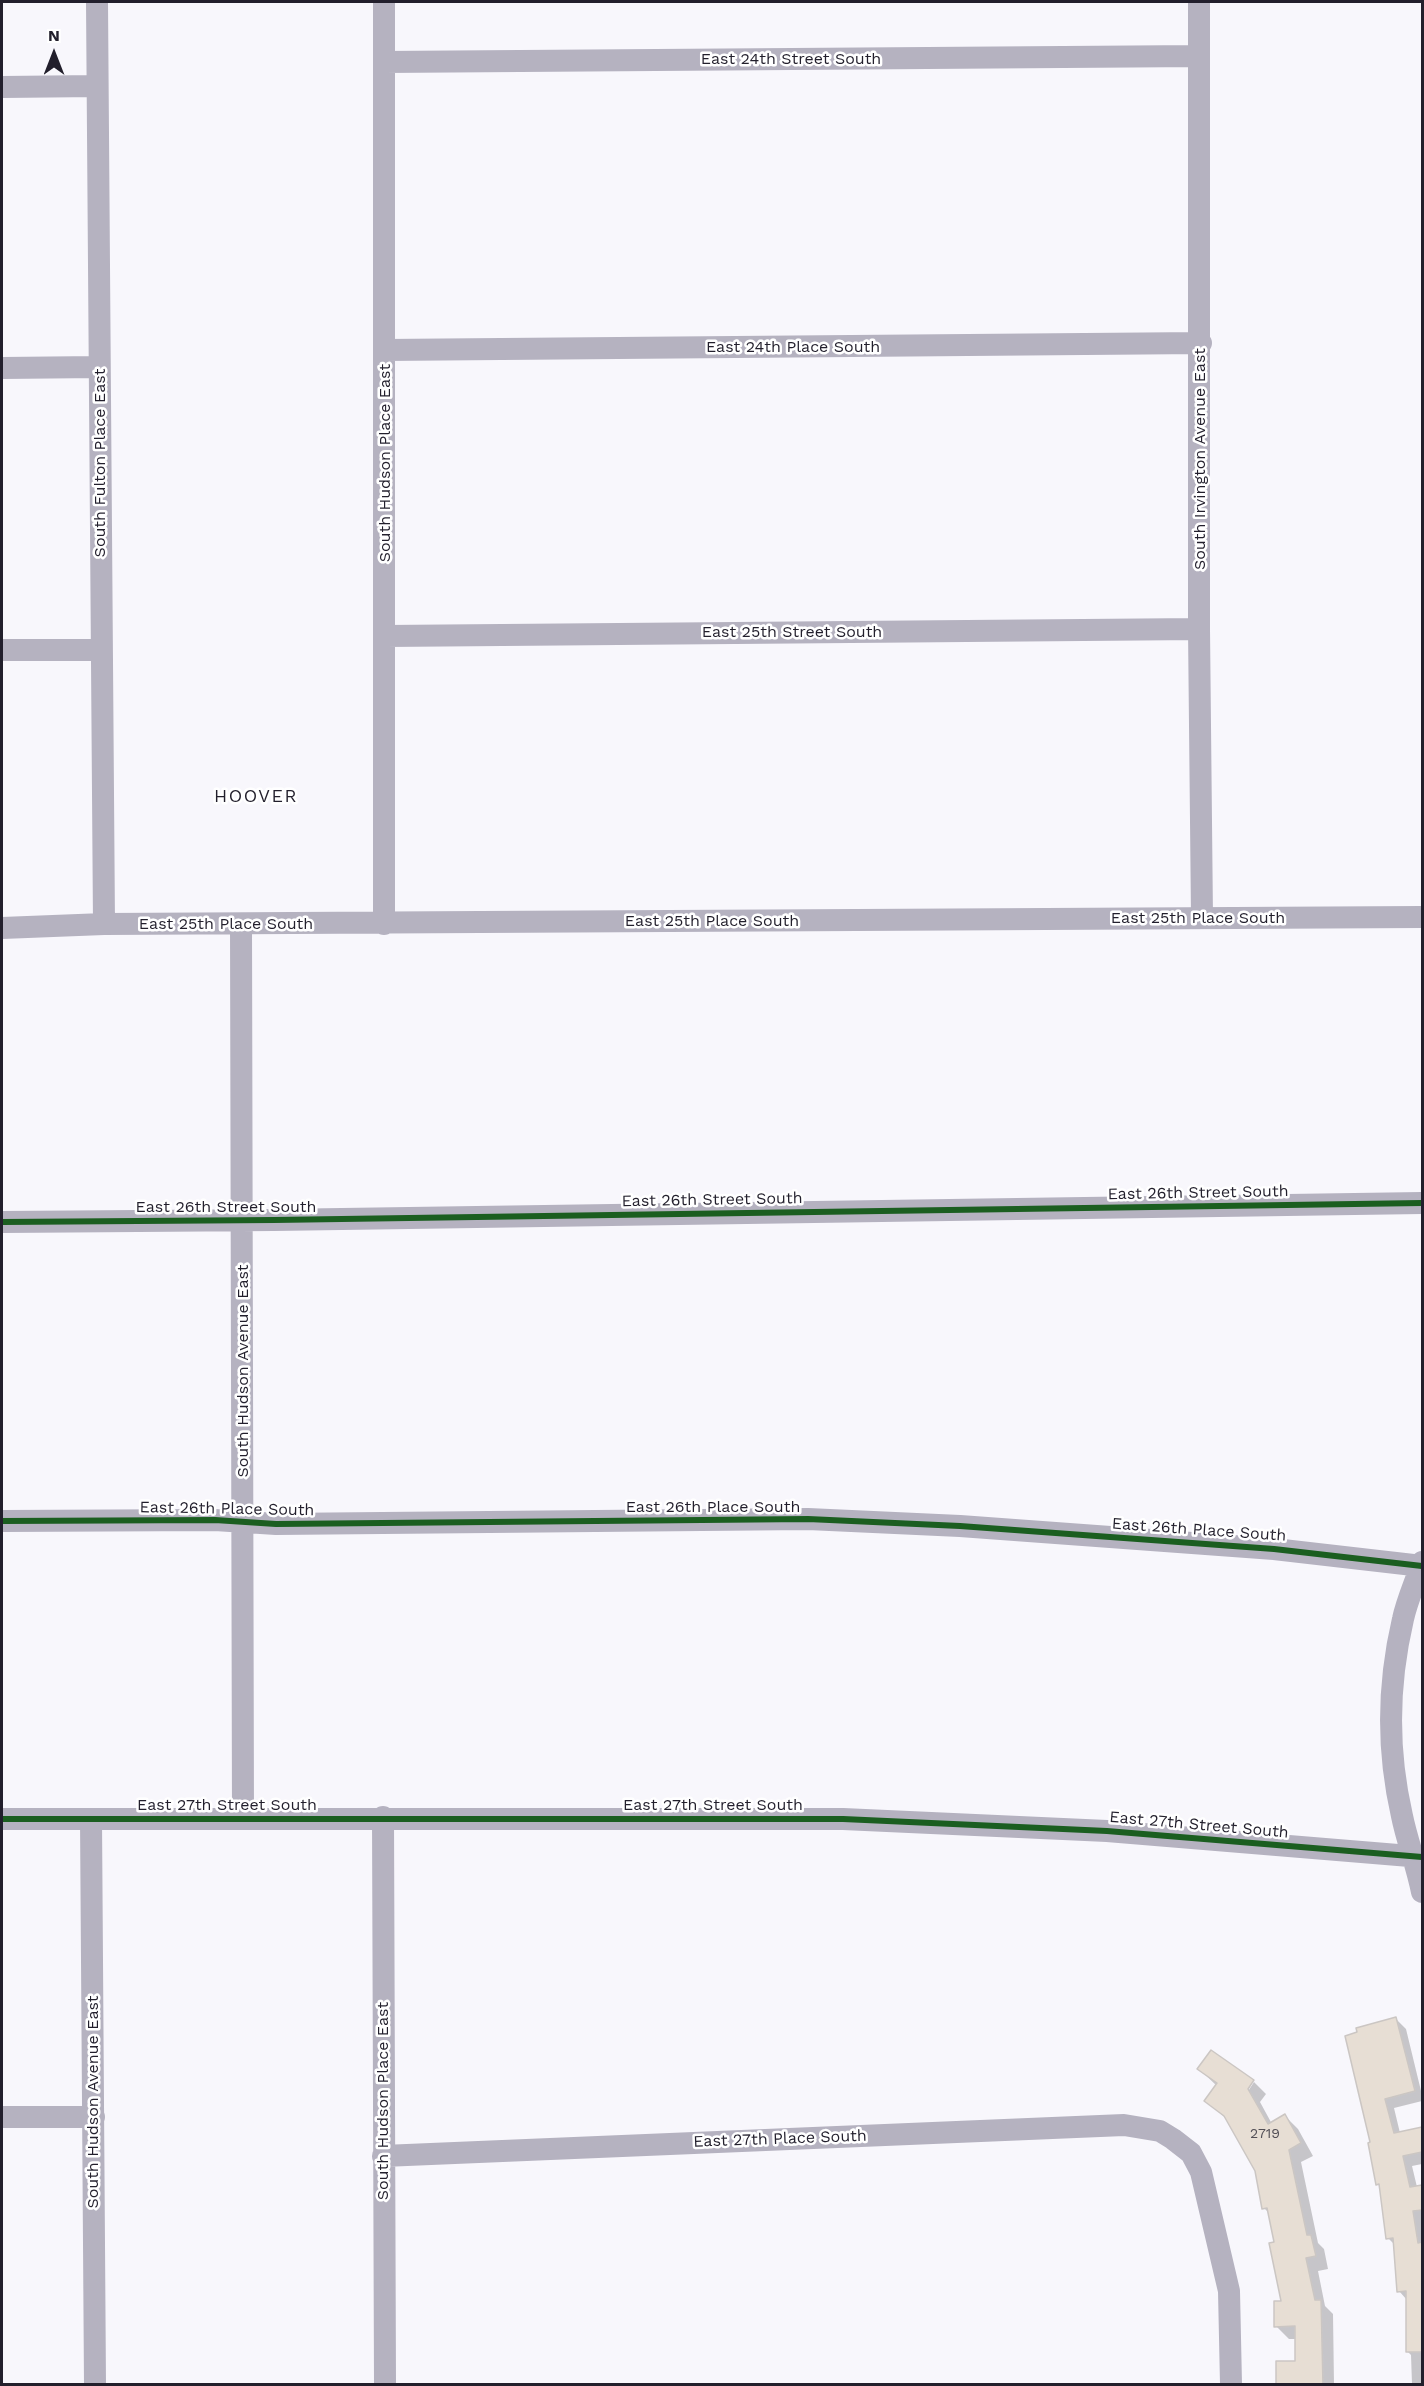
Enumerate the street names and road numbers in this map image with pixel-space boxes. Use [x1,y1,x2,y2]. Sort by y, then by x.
street label: East 24th Street South [701,49,881,69]
street label: East 24th Place South [706,337,880,357]
street label: South Irvington Avenue East [1190,348,1210,570]
street label: South Hudson Place East [375,364,395,562]
street label: South Fulton Place East [90,369,110,557]
street label: East 25th Street South [702,622,882,642]
street label: East 25th Place South [1111,908,1285,928]
street label: East 25th Place South [625,911,799,931]
street label: East 25th Place South [139,914,313,934]
street label: East 26th Street South [1107,1182,1289,1204]
street label: East 26th Street South [621,1189,803,1211]
street label: East 26th Street South [136,1197,316,1217]
street label: South Hudson Avenue East [233,1264,253,1478]
street label: East 26th Place South [626,1497,800,1517]
street label: East 26th Place South [140,1498,314,1520]
street label: East 26th Place South [1111,1514,1287,1546]
street label: East 27th Street South [137,1795,317,1815]
street label: East 27th Street South [623,1795,803,1815]
street label: East 27th Street South [1109,1808,1289,1842]
street label: South Hudson Avenue East [83,1995,103,2209]
street label: South Hudson Place East [373,2002,393,2200]
street label: East 27th Place South [693,2126,867,2152]

